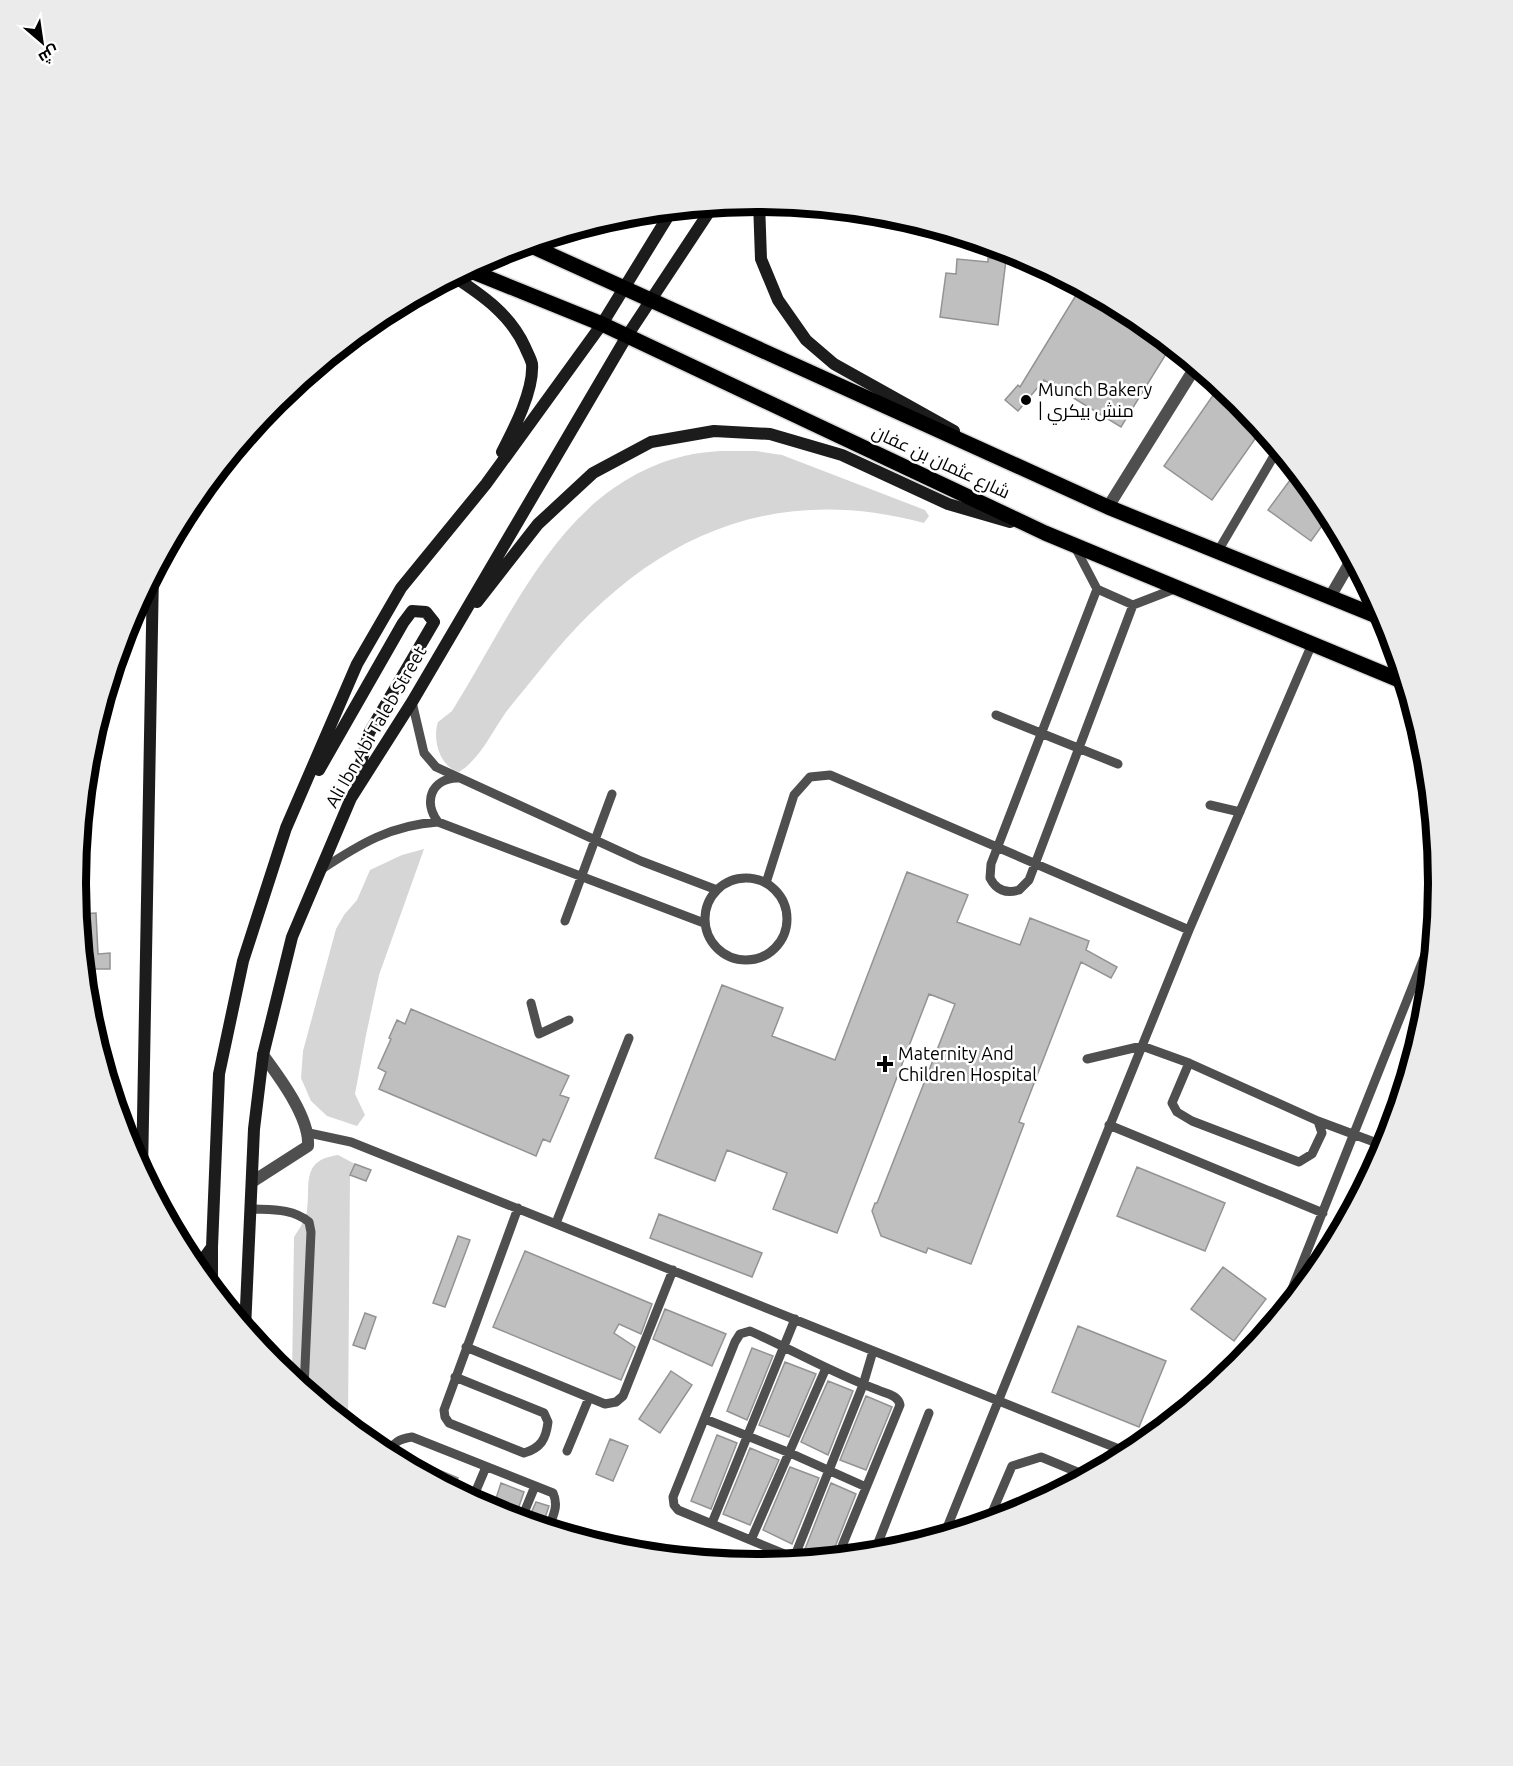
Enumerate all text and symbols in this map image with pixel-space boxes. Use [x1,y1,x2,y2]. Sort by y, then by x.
north arrow [12,12,72,72]
text: ش [35,41,63,68]
place label: Munch Bakery | منش بيكري [1038,379,1153,425]
marker: Munch Bakery | منش بيكري [1019,393,1033,407]
street label: شارع عثمان بن عفان [868,420,1013,504]
street label: Ali Ibn Abi Taleb Street [321,642,430,811]
place label: Maternity And Children Hospital [898,1043,1037,1084]
marker: Maternity And Children Hospital [876,1055,894,1073]

